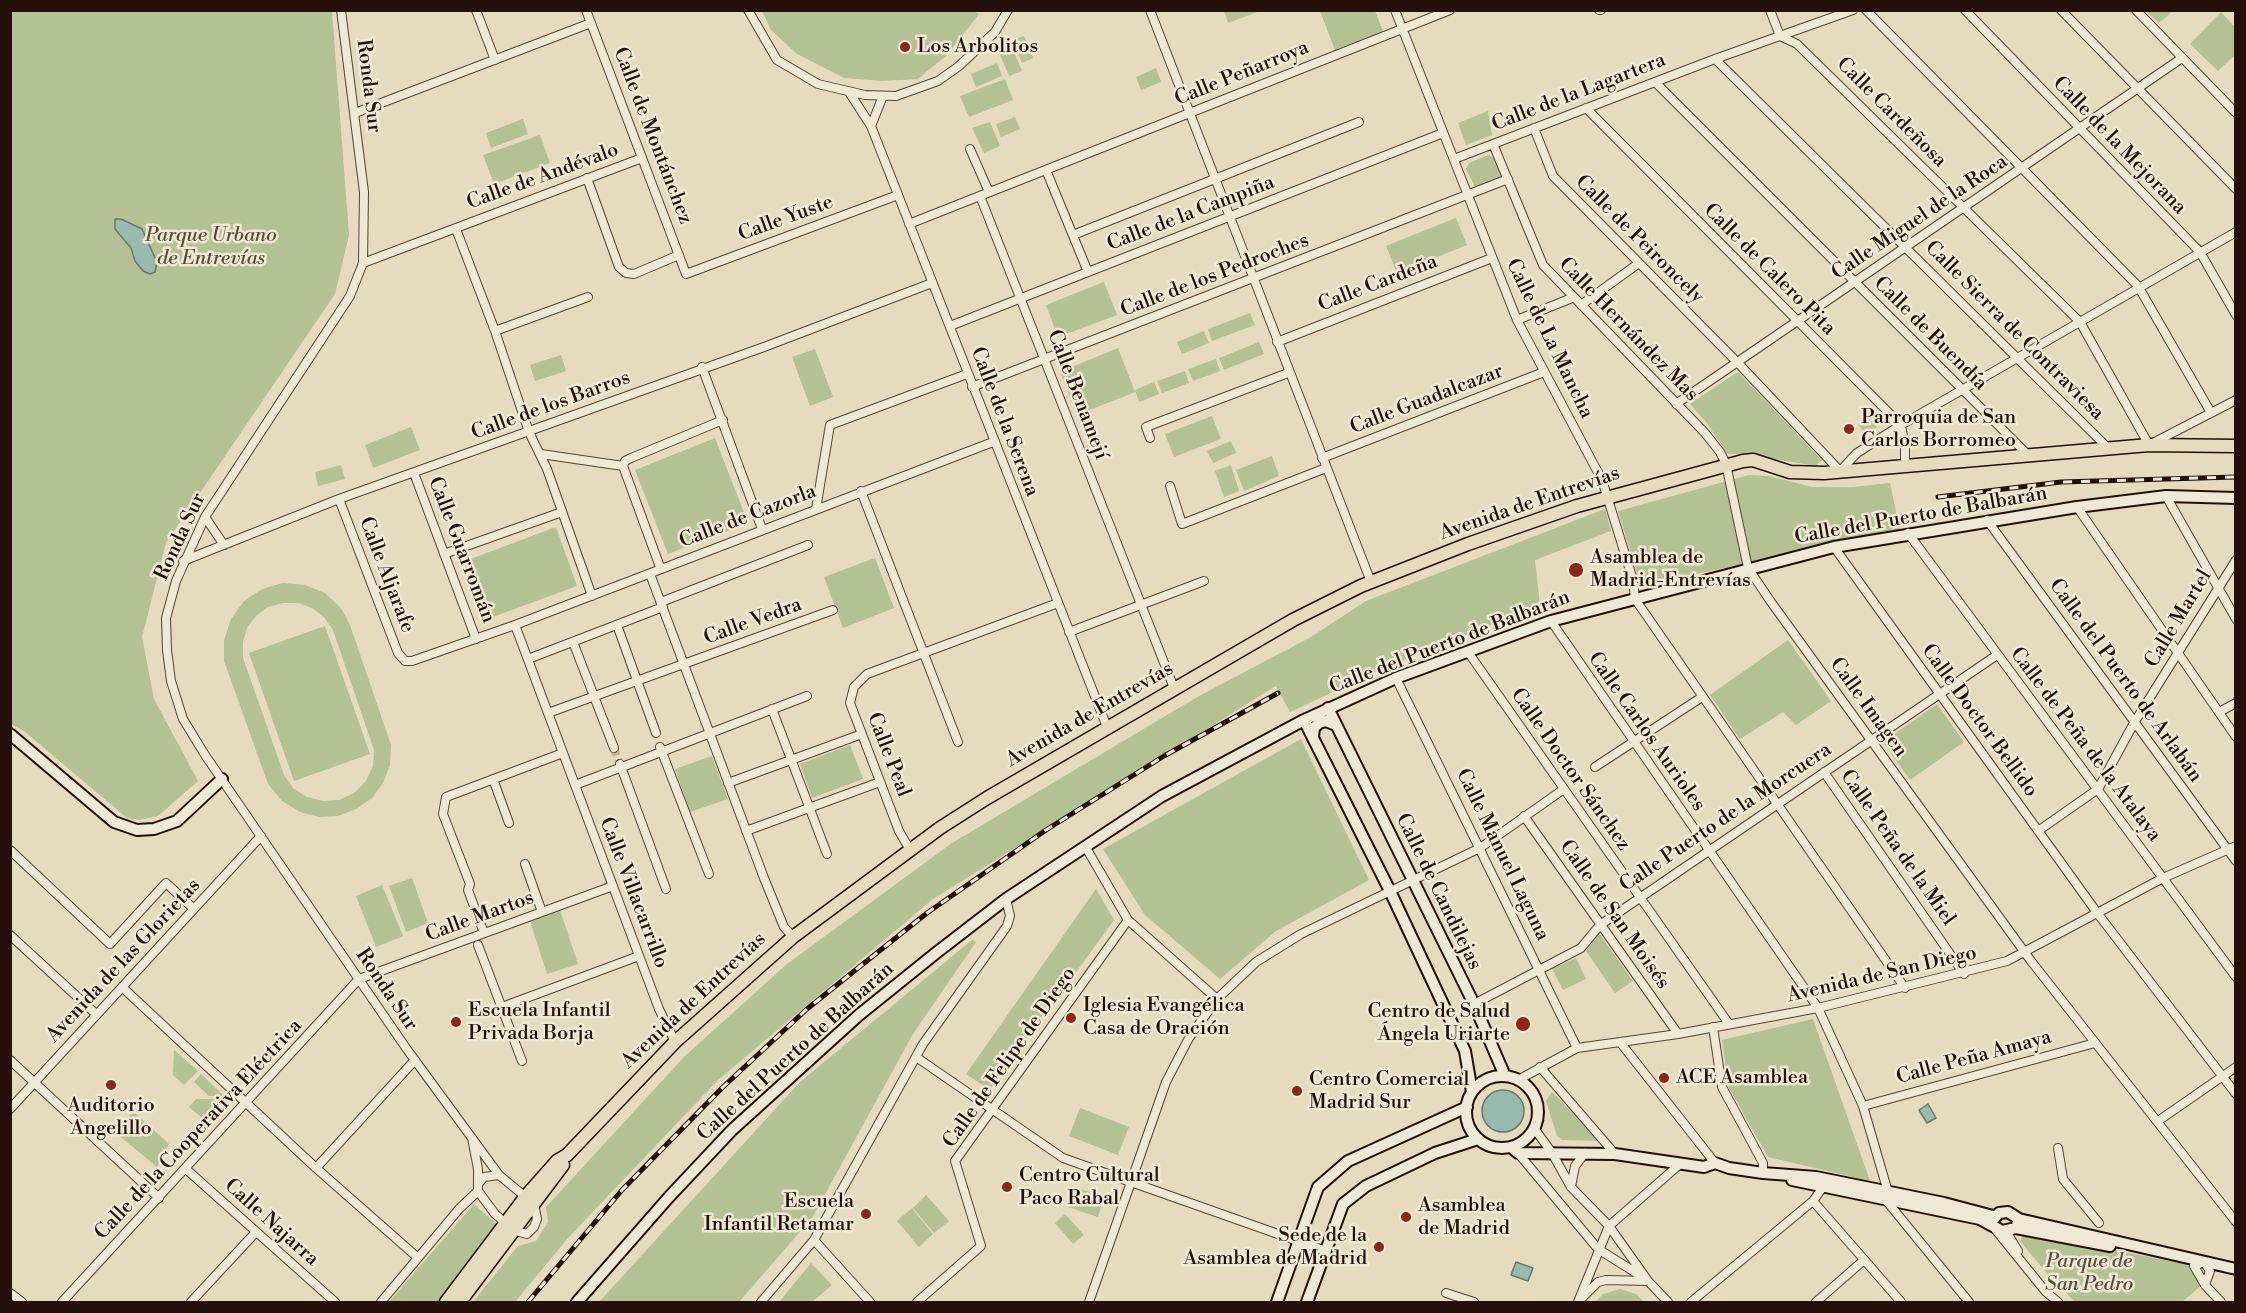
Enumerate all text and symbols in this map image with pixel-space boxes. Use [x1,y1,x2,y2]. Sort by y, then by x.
place label: Los Arbolitos [917,35,1038,59]
street label: Calle Peñarroya [1171,36,1313,112]
street label: Ronda Sur [350,38,386,134]
marker: Los Arbolitos [898,40,912,54]
street label: Calle de Montánchez [607,44,697,228]
street label: Calle de la Lagartera [1489,49,1669,137]
street label: Calle Cardeñosa [1831,53,1951,173]
street label: Calle de la Mejorana [2047,72,2191,220]
street label: Calle de Andévalo [464,138,622,216]
street label: Calle Miguel de la Roca [1828,150,2012,286]
street label: Calle de la Campiña [1104,171,1278,257]
street label: Calle de Peironcely [1570,171,1708,309]
street label: Calle Yuste [735,191,837,247]
street label: Calle de Calero Pita [1698,199,1840,341]
park label: Parque Urbano de Entrevías [145,224,277,271]
street label: Calle de los Pedroches [1117,229,1313,323]
street label: Calle Sierra de Contraviesa [1919,236,2109,426]
street label: Calle Cardeña [1315,250,1441,318]
street label: Calle Hernández Mas [1553,253,1703,407]
street label: Calle de La Mancha [1500,255,1598,423]
street label: Calle de Buendía [1868,272,1992,396]
street label: Calle Benamejí [1041,327,1113,463]
street label: Calle de la Serena [965,344,1043,500]
street label: Calle Guadalcazar [1347,360,1507,440]
street label: Calle de los Barros [468,366,634,446]
place label: Parroquia de San Carlos Borromeo [1861,406,2016,453]
marker: Parroquia de San Carlos Borromeo [1842,422,1856,436]
street label: Avenida de Entrevías [1437,462,1623,546]
street label: Calle Guarromán [422,474,500,626]
street label: Calle de Cazorla [676,480,820,554]
street label: Calle del Puerto de Balbarán [1793,482,2049,550]
street label: Ronda Sur [150,489,212,585]
street label: Calle Aljarafe [353,514,419,636]
place label: Asamblea de Madrid-Entrevías [1590,546,1751,593]
marker: Asamblea de Madrid-Entrevías [1567,561,1585,579]
street label: Calle Martel [2140,566,2218,672]
street label: Calle del Puerto de Arlabán [2043,575,2207,787]
street label: Calle del Puerto de Balbarán [1326,586,1574,700]
street label: Calle Vedra [701,593,805,651]
street label: Calle Doctor Bellido [1916,640,2042,802]
street label: Calle de Peña de la Atalaya [2004,643,2166,847]
street label: Calle Carlos Aurioles [1582,648,1710,816]
street label: Calle Imagen [1824,654,1912,762]
street label: Avenida de Entrevías [1002,657,1178,773]
street label: Calle Doctor Sánchez [1505,684,1635,856]
street label: Calle Peal [861,709,915,801]
street label: Calle Puerto de la Morcuera [1616,738,1836,898]
street label: Calle Manuel Laguna [1450,765,1554,945]
street label: Calle Peña de la Miel [1834,766,1960,930]
street label: Calle de Candilejas [1390,810,1486,974]
street label: Calle Villacarrillo [593,814,673,972]
street label: Calle de San Moisés [1554,836,1674,994]
street label: Avenida de las Glorietas [42,874,206,1048]
street label: Calle Martos [422,886,538,948]
street label: Avenida de Entrevías [617,928,771,1074]
street label: Avenida de San Diego [1785,942,1979,1008]
street label: Ronda Sur [350,944,422,1036]
street label: Calle del Puerto de Balbarán [693,957,899,1147]
street label: Calle de Felipe de Diego [938,963,1082,1153]
place label: Iglesia Evangélica Casa de Oración [1083,994,1245,1041]
place label: Escuela Infantil Privada Borja [468,999,611,1046]
place label: Centro de Salud Ángela Uriarte [1368,1000,1510,1047]
marker: Iglesia Evangélica Casa de Oración [1064,1011,1078,1025]
street label: Calle de la Cooperativa Eléctrica [90,1015,308,1245]
marker: Escuela Infantil Privada Borja [449,1015,463,1029]
marker: Centro de Salud Ángela Uriarte [1514,1015,1532,1033]
street label: Calle Peña Amaya [1894,1026,2054,1090]
place label: ACE Asamblea [1676,1066,1808,1090]
place label: Centro Comercial Madrid Sur [1309,1068,1469,1115]
marker: ACE Asamblea [1657,1071,1671,1085]
marker: Auditorio Angelillo [104,1078,118,1092]
marker: Centro Comercial Madrid Sur [1290,1084,1304,1098]
place label: Auditorio Angelillo [67,1094,155,1141]
place label: Centro Cultural Paco Rabal [1019,1164,1160,1211]
street label: Calle Najarra [219,1174,323,1272]
marker: Centro Cultural Paco Rabal [1000,1180,1014,1194]
place label: Escuela Infantil Retamar [704,1190,854,1237]
place label: Asamblea de Madrid [1418,1194,1510,1241]
marker: Escuela Infantil Retamar [859,1207,873,1221]
marker: Asamblea de Madrid [1399,1210,1413,1224]
place label: Sede de la Asamblea de Madrid [1183,1224,1367,1271]
marker: Sede de la Asamblea de Madrid [1372,1240,1386,1254]
park label: Parque de San Pedro [2045,1250,2133,1297]

